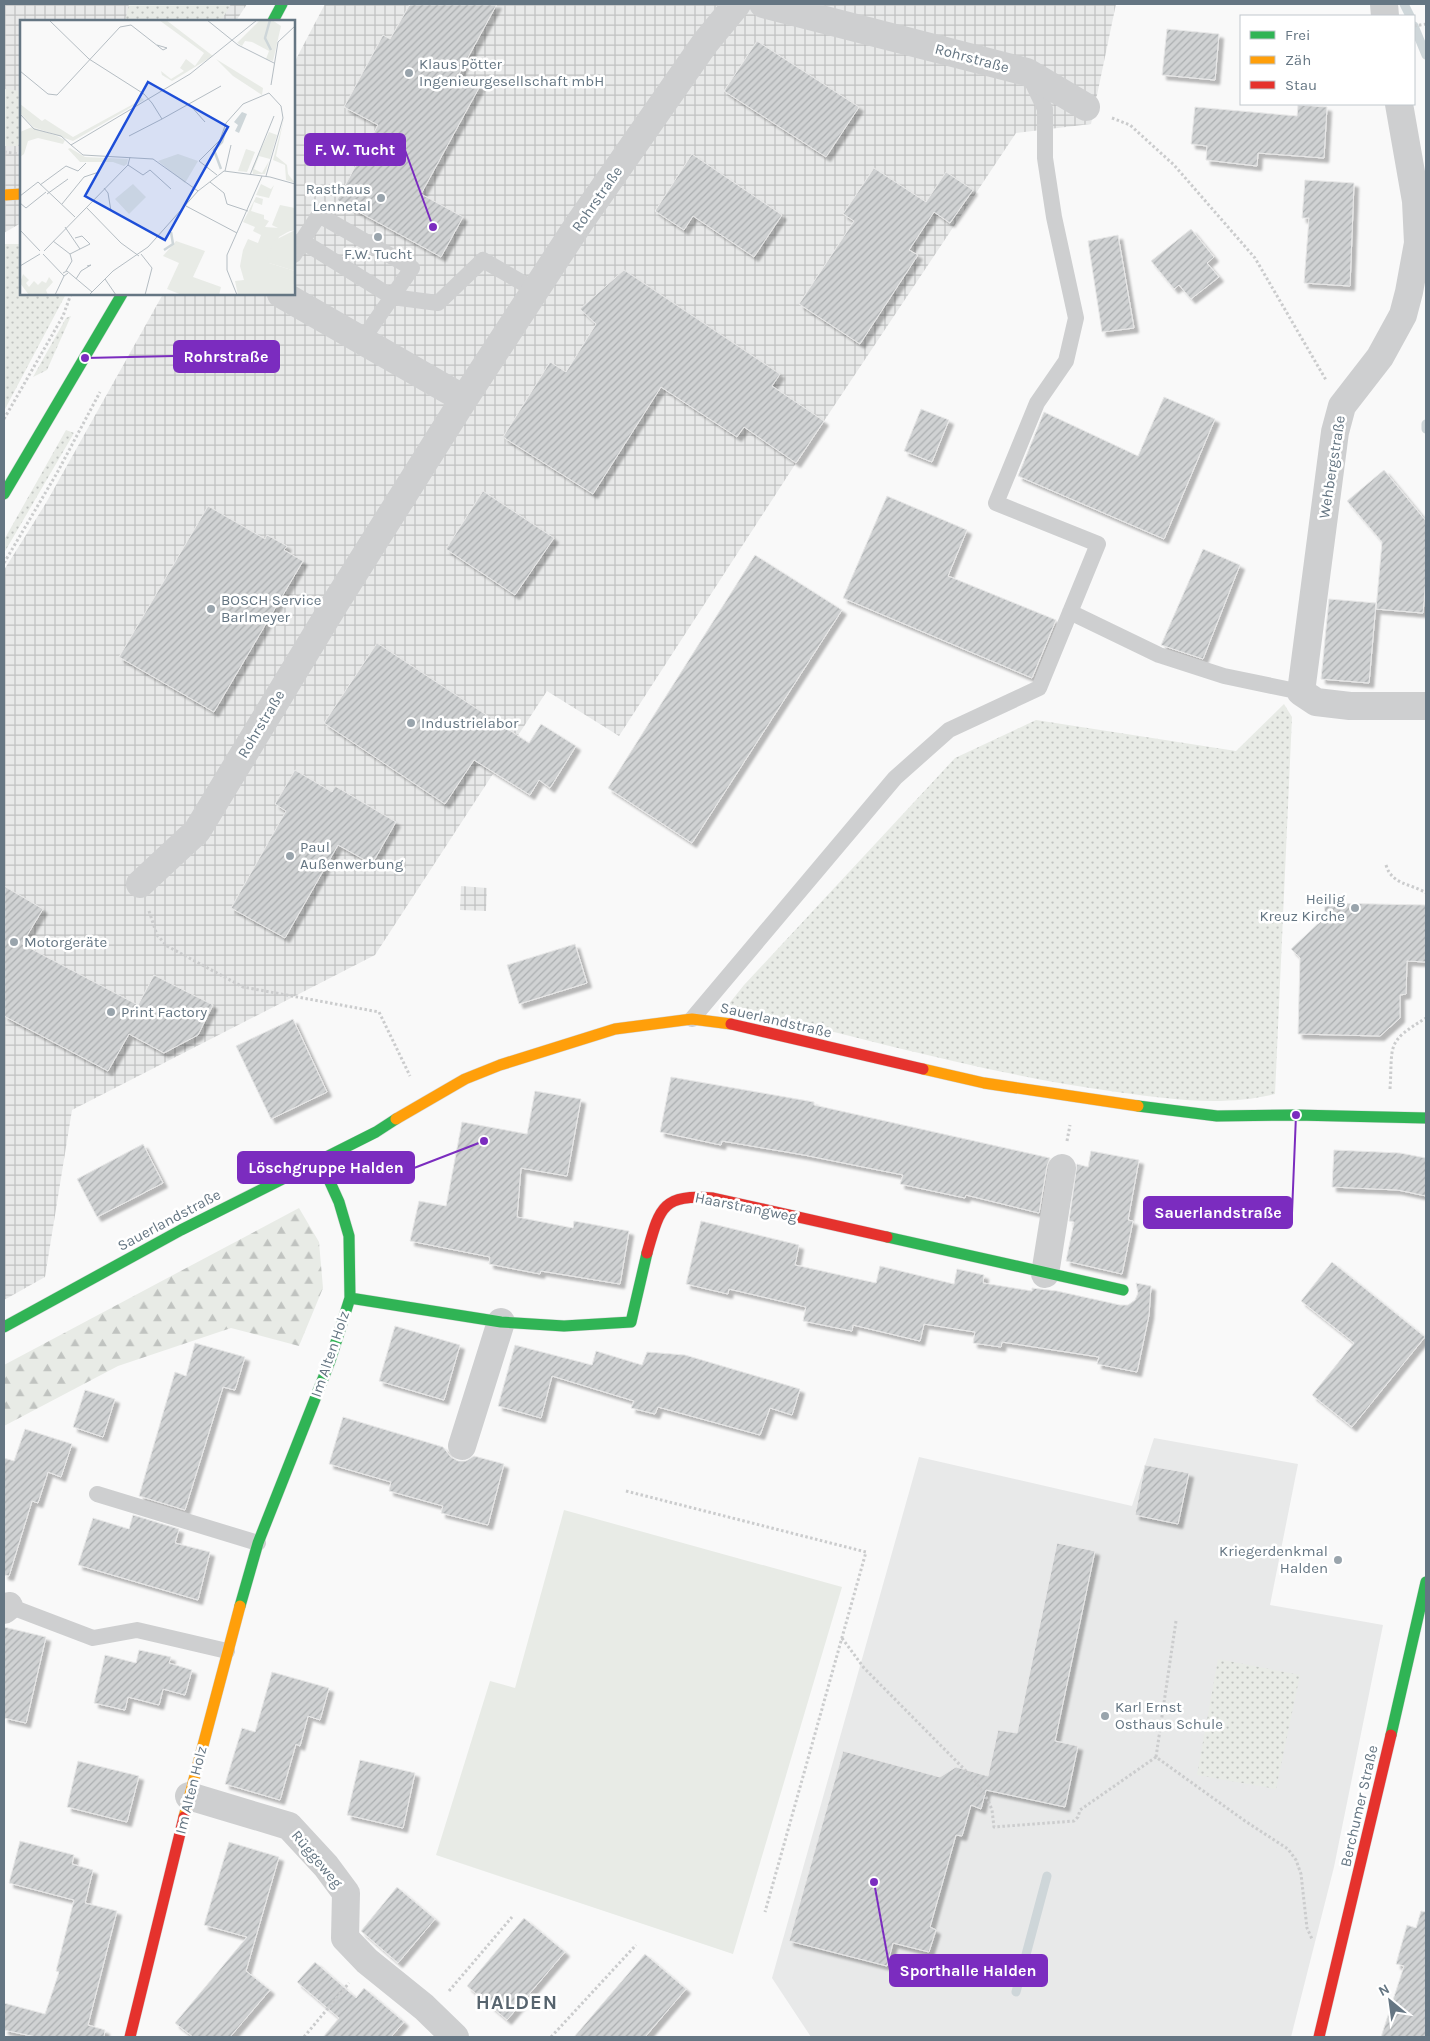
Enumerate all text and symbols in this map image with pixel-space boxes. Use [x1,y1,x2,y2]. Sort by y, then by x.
legend [1240,15,1415,105]
inset map [20,20,295,295]
text: Frei [1285,26,1310,44]
street label: Rohrstraße [933,39,1011,77]
text: Zäh [1285,51,1311,69]
place label: Klaus Pötter Ingenieurgesellschaft mbH [419,55,604,90]
marker: Klaus Pötter Ingenieurgesellschaft mbH [403,67,415,79]
text: Stau [1285,76,1317,94]
callout: F. W. Tucht [305,134,405,165]
text: F. W. Tucht [315,140,395,159]
street label: Rohrstraße [568,163,626,235]
place label: Rasthaus Lennetal [306,180,371,215]
marker: Rasthaus Lennetal [375,192,387,204]
marker: F.W. Tucht [372,231,384,243]
place label: F.W. Tucht [344,245,412,263]
callout: Rohrstraße [174,341,279,372]
text: Rohrstraße [184,347,268,366]
street label: Wehbergstraße [1315,414,1349,520]
place label: BOSCH Service Barlmeyer [221,591,322,626]
marker: BOSCH Service Barlmeyer [205,603,217,615]
street label: Rohrstraße [234,687,288,761]
place label: Industrielabor [421,714,519,732]
marker: Industrielabor [405,717,417,729]
place label: Paul Außenwerbung [300,838,404,873]
marker: Paul Außenwerbung [284,850,296,862]
place label: Heilig Kreuz Kirche [1260,890,1346,925]
marker: Heilig Kreuz Kirche [1349,902,1361,914]
place label: Motorgeräte [24,933,107,951]
marker: Motorgeräte [8,936,20,948]
street label: Sauerlandstraße [718,998,834,1042]
place label: Print Factory [121,1003,207,1021]
marker: Print Factory [105,1006,117,1018]
callout: Löschgruppe Halden [238,1152,414,1183]
text: Löschgruppe Halden [248,1158,404,1177]
street label: Sauerlandstraße [114,1185,224,1255]
street label: Haarstrangweg [693,1188,799,1226]
callout: Sauerlandstraße [1144,1197,1292,1228]
text: Sauerlandstraße [1154,1203,1282,1222]
street label: Im Alten Holz [307,1308,353,1400]
place label: Kriegerdenkmal Halden [1219,1542,1328,1577]
marker: Kriegerdenkmal Halden [1332,1554,1344,1566]
place label: Karl Ernst Osthaus Schule [1115,1698,1223,1733]
marker: Karl Ernst Osthaus Schule [1099,1710,1111,1722]
street label: Berchumer Straße [1336,1743,1382,1869]
street label: Im Alten Holz [171,1744,211,1836]
street label: Rüggeweg [288,1826,347,1892]
callout: Sporthalle Halden [890,1955,1047,1986]
text: Sporthalle Halden [900,1961,1037,1980]
north arrow [1365,1976,1415,2026]
text: N [1375,1980,1392,2000]
district label: HALDEN [476,1991,558,2014]

